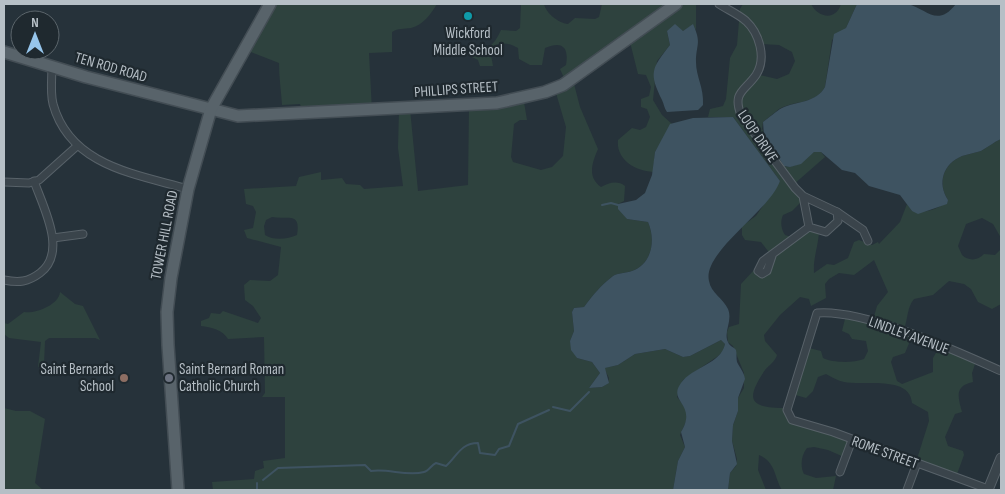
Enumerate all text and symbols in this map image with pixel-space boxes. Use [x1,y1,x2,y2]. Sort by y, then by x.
north arrow [10,10,60,60]
marker: Wickford Middle School [462,10,474,22]
text: N [31,14,39,31]
place label: Wickford Middle School [433,24,503,60]
street label: TEN ROD ROAD [73,48,149,87]
street label: PHILLIPS STREET [413,77,499,102]
street label: LOOP DRIVE [733,106,782,166]
street label: TOWER HILL ROAD [147,189,182,281]
street label: LINDLEY AVENUE [866,312,952,359]
place label: Saint Bernards School [41,360,114,396]
place label: Saint Bernard Roman Catholic Church [179,360,284,396]
marker: Saint Bernards School [118,372,130,384]
marker: Saint Bernard Roman Catholic Church [163,372,175,384]
street label: ROME STREET [849,432,921,473]

